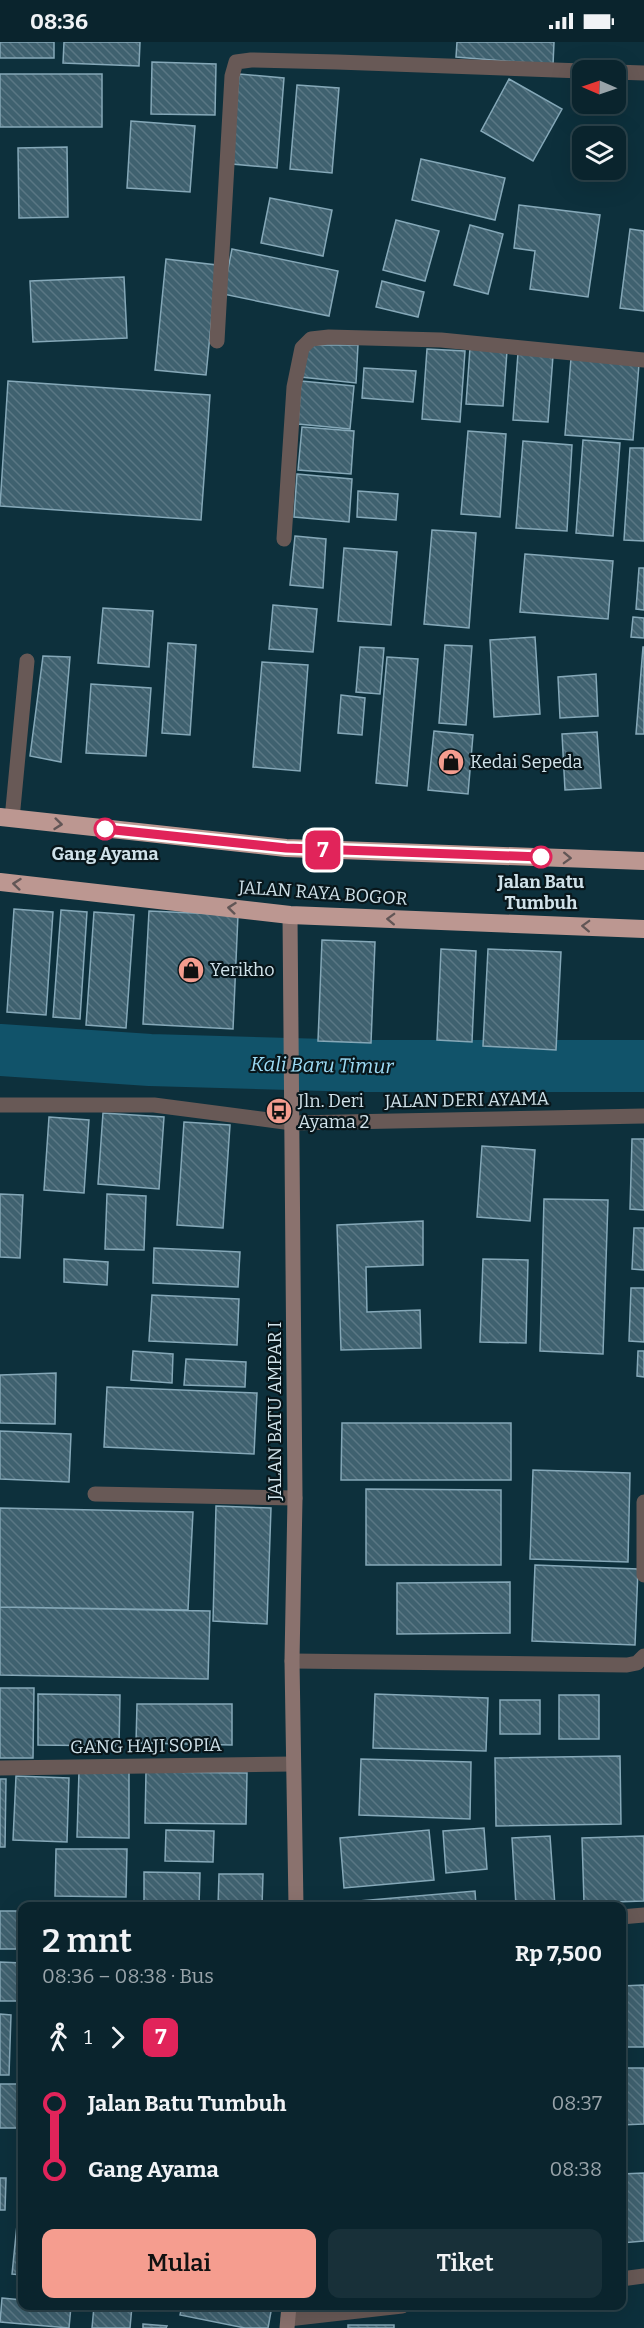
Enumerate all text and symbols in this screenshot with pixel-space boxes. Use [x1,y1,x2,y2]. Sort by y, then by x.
text: 08:36 [30,8,88,35]
north arrow [572,60,626,114]
map controls [572,60,626,180]
button: layers [572,126,626,180]
shop icon: Kedai Sepeda [436,747,466,777]
place label: Kedai Sepeda [470,751,582,773]
one-way arrow [54,817,63,830]
marker: Gang Ayama [94,818,116,840]
line badge: 7 [304,830,342,870]
text: 7 [317,837,329,863]
place label: Gang Ayama [51,843,159,865]
marker: Jalan Batu Tumbuh [530,846,552,868]
one-way arrow [562,852,571,865]
place label: Jalan Batu Tumbuh [497,871,585,914]
street label: JALAN RAYA BOGOR [237,876,408,910]
one-way arrow [12,878,21,891]
one-way arrow [227,903,236,915]
one-way arrow [386,912,395,925]
one-way arrow [581,920,590,933]
shop icon: Yerikho [176,955,206,985]
place label: Yerikho [210,959,275,981]
water label: Kali Baru Timur [250,1052,395,1078]
street label: JALAN DERI AYAMA [384,1088,550,1112]
place label: Jln. Deri Ayama 2 [297,1090,369,1133]
bus stop icon: Jln. Deri Ayama 2 [264,1096,294,1126]
street label: JALAN BATU AMPAR I [264,1322,286,1501]
street label: GANG HAJI SOPIA [70,1734,222,1758]
text: 2 mnt [42,1921,132,1961]
text: Rp 7,500 [515,1940,602,1967]
text: 08:36 – 08:38 · Bus [42,1964,214,1988]
icon: walk [42,2021,75,2054]
icon: forward [101,2021,134,2054]
text: 7 [155,2024,166,2050]
text: 1 [84,2025,92,2049]
text: Jalan Batu Tumbuh [88,2090,286,2117]
text: 08:37 [552,2091,602,2115]
text: Gang Ayama [88,2156,219,2183]
text: 08:38 [550,2157,602,2181]
button: Mulai [42,2229,316,2298]
button: Tiket [328,2229,602,2298]

